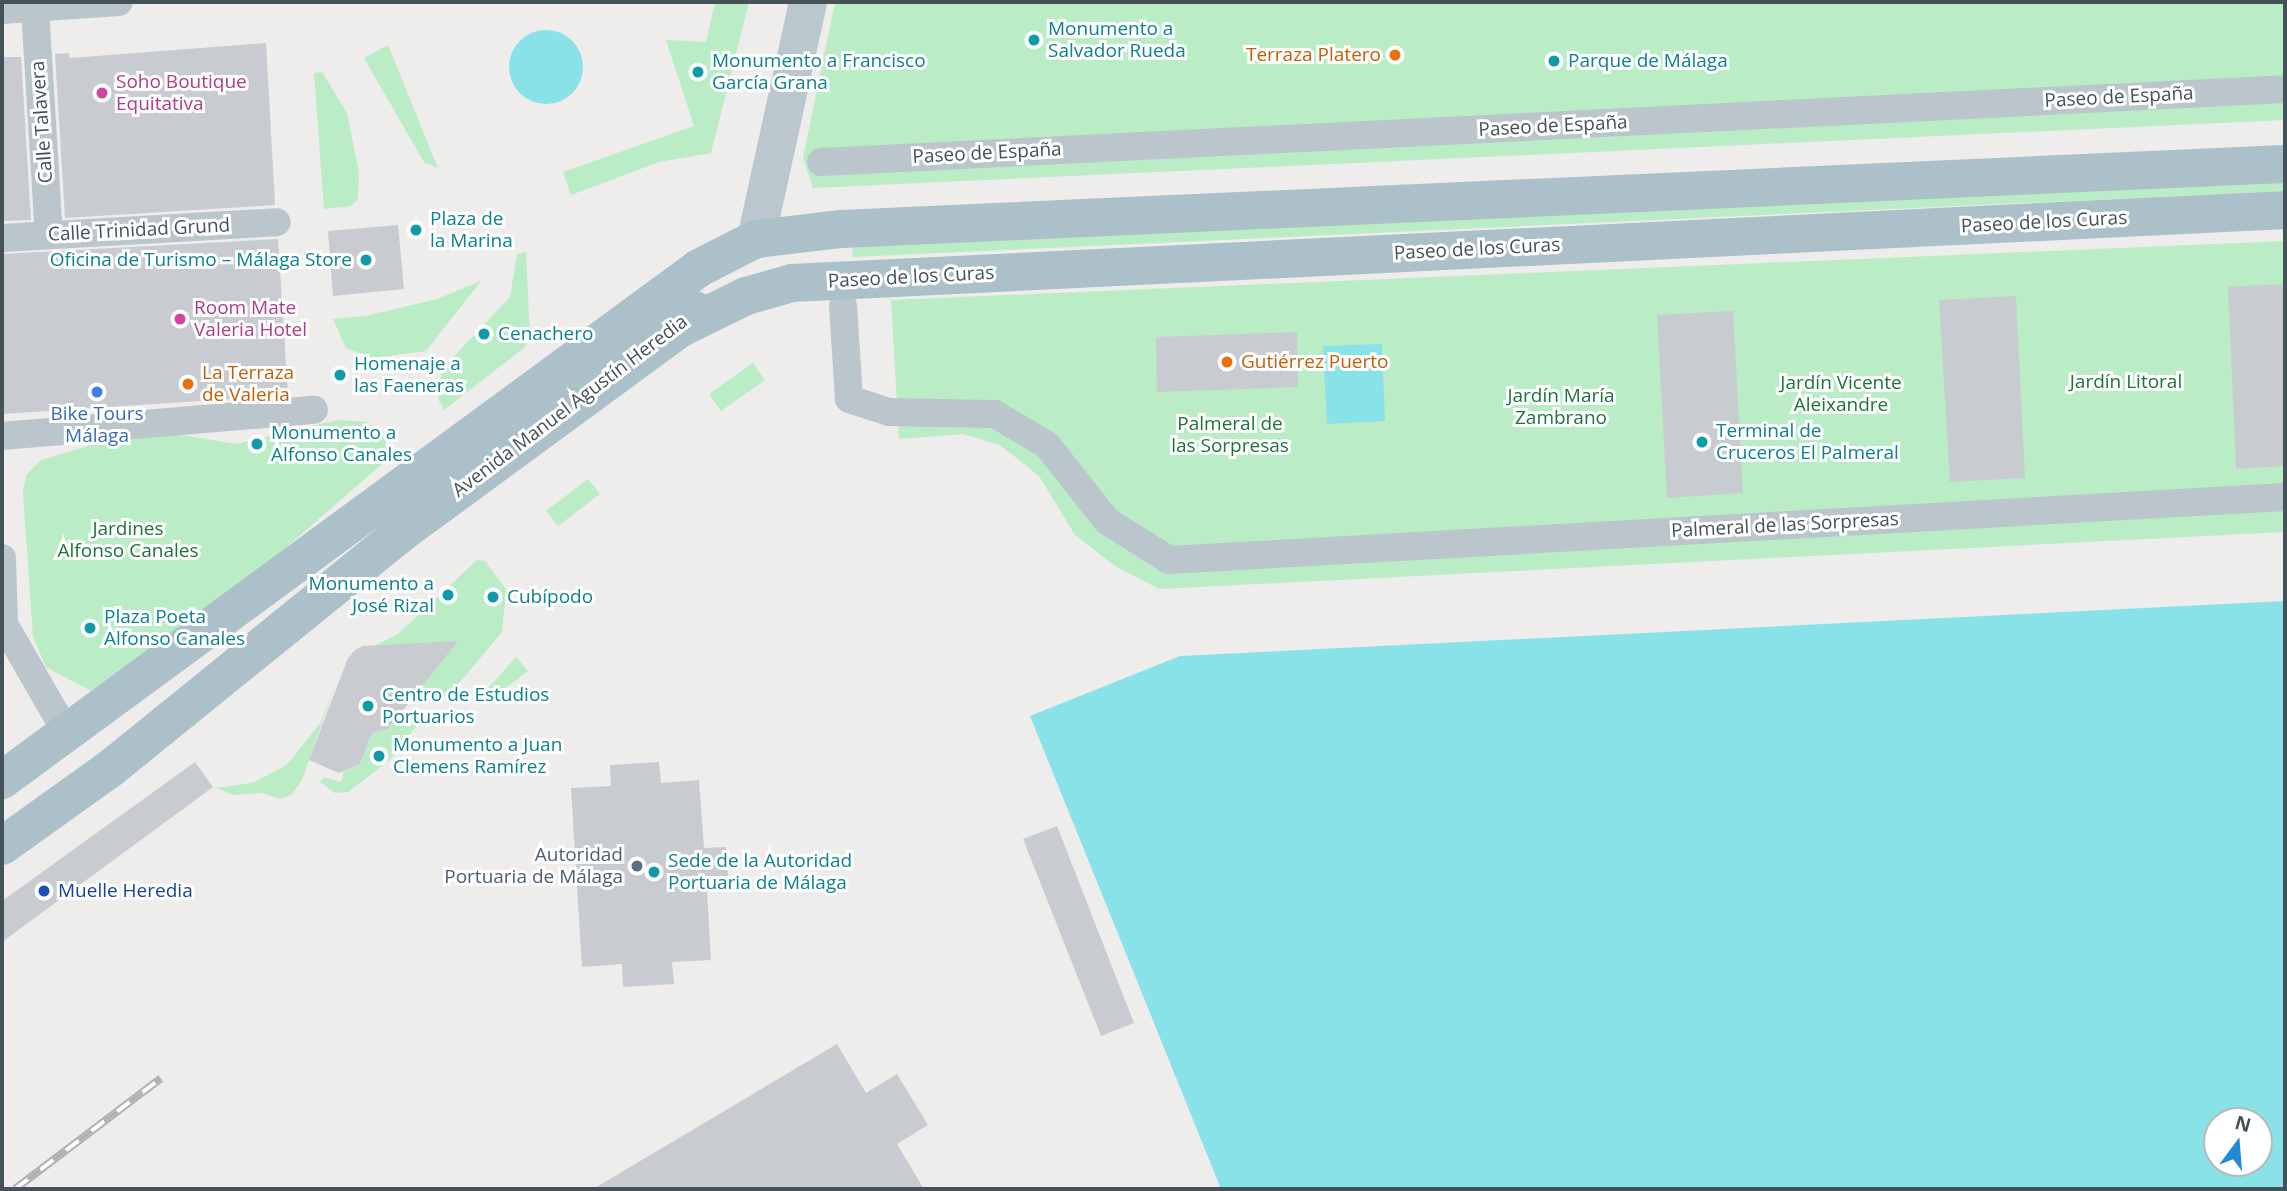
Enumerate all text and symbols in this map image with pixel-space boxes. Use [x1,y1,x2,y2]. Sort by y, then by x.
place label: Monumento a Salvador Rueda [1048,18,1186,62]
marker: Monumento a Salvador Rueda [1026,32,1042,48]
place label: Terraza Platero [1246,44,1381,66]
marker: Terraza Platero [1387,47,1403,63]
place label: Monumento a Francisco García Grana [712,50,926,94]
place label: Parque de Málaga [1568,50,1728,72]
marker: Parque de Málaga [1546,53,1562,69]
street label: Calle Talavera [26,60,58,184]
marker: Monumento a Francisco García Grana [690,64,706,80]
place label: Soho Boutique Equitativa [116,71,247,115]
street label: Paseo de España [2044,82,2194,112]
marker: Soho Boutique Equitativa [94,85,110,101]
street label: Paseo de España [1478,111,1628,141]
street label: Paseo de España [912,138,1062,168]
street label: Paseo de los Curas [1960,206,2128,238]
place label: Plaza de la Marina [430,208,513,252]
street label: Calle Trinidad Grund [47,214,231,246]
marker: Plaza de la Marina [408,222,424,238]
street label: Paseo de los Curas [1393,233,1561,265]
place label: Oficina de Turismo – Málaga Store [50,249,352,271]
marker: Oficina de Turismo – Málaga Store [358,252,374,268]
street label: Paseo de los Curas [827,261,995,293]
place label: Room Mate Valeria Hotel [194,297,307,341]
street label: Avenida Manuel Agustín Heredia [448,310,692,502]
marker: Room Mate Valeria Hotel [172,311,188,327]
place label: Cenachero [498,323,593,345]
marker: Cenachero [476,326,492,342]
place label: Gutiérrez Puerto [1241,351,1388,373]
place label: Homenaje a las Faeneras [354,353,464,397]
marker: Gutiérrez Puerto [1219,354,1235,370]
place label: La Terraza de Valeria [202,362,294,406]
marker: Homenaje a las Faeneras [332,367,348,383]
park label: Jardín Litoral [2070,371,2182,393]
park label: Jardín Vicente Aleixandre [1780,372,1902,416]
marker: La Terraza de Valeria [180,376,196,392]
marker: Bike Tours Málaga [89,384,105,400]
park label: Jardín María Zambrano [1507,385,1615,429]
place label: Bike Tours Málaga [50,403,144,447]
park label: Palmeral de las Sorpresas [1171,413,1289,457]
place label: Terminal de Cruceros El Palmeral [1716,420,1899,464]
place label: Monumento a Alfonso Canales [271,422,412,466]
marker: Terminal de Cruceros El Palmeral [1694,434,1710,450]
marker: Monumento a Alfonso Canales [249,436,265,452]
street label: Palmeral de las Sorpresas [1671,508,1899,542]
park label: Jardines Alfonso Canales [58,518,198,562]
place label: Monumento a José Rizal [309,573,434,617]
place label: Cubípodo [507,586,593,608]
marker: Monumento a José Rizal [440,587,456,603]
marker: Cubípodo [485,589,501,605]
place label: Plaza Poeta Alfonso Canales [104,606,245,650]
marker: Plaza Poeta Alfonso Canales [82,620,98,636]
place label: Centro de Estudios Portuarios [382,684,549,728]
marker: Centro de Estudios Portuarios [360,698,376,714]
place label: Monumento a Juan Clemens Ramírez [393,734,562,778]
marker: Monumento a Juan Clemens Ramírez [371,748,387,764]
place label: Autoridad Portuaria de Málaga [444,844,623,888]
place label: Sede de la Autoridad Portuaria de Málaga [668,850,852,894]
marker: Autoridad Portuaria de Málaga [629,858,645,874]
marker: Sede de la Autoridad Portuaria de Málaga [646,864,662,880]
place label: Muelle Heredia [58,880,193,902]
marker: Muelle Heredia [36,883,52,899]
north arrow [2203,1107,2273,1177]
text: N [2232,1109,2254,1138]

